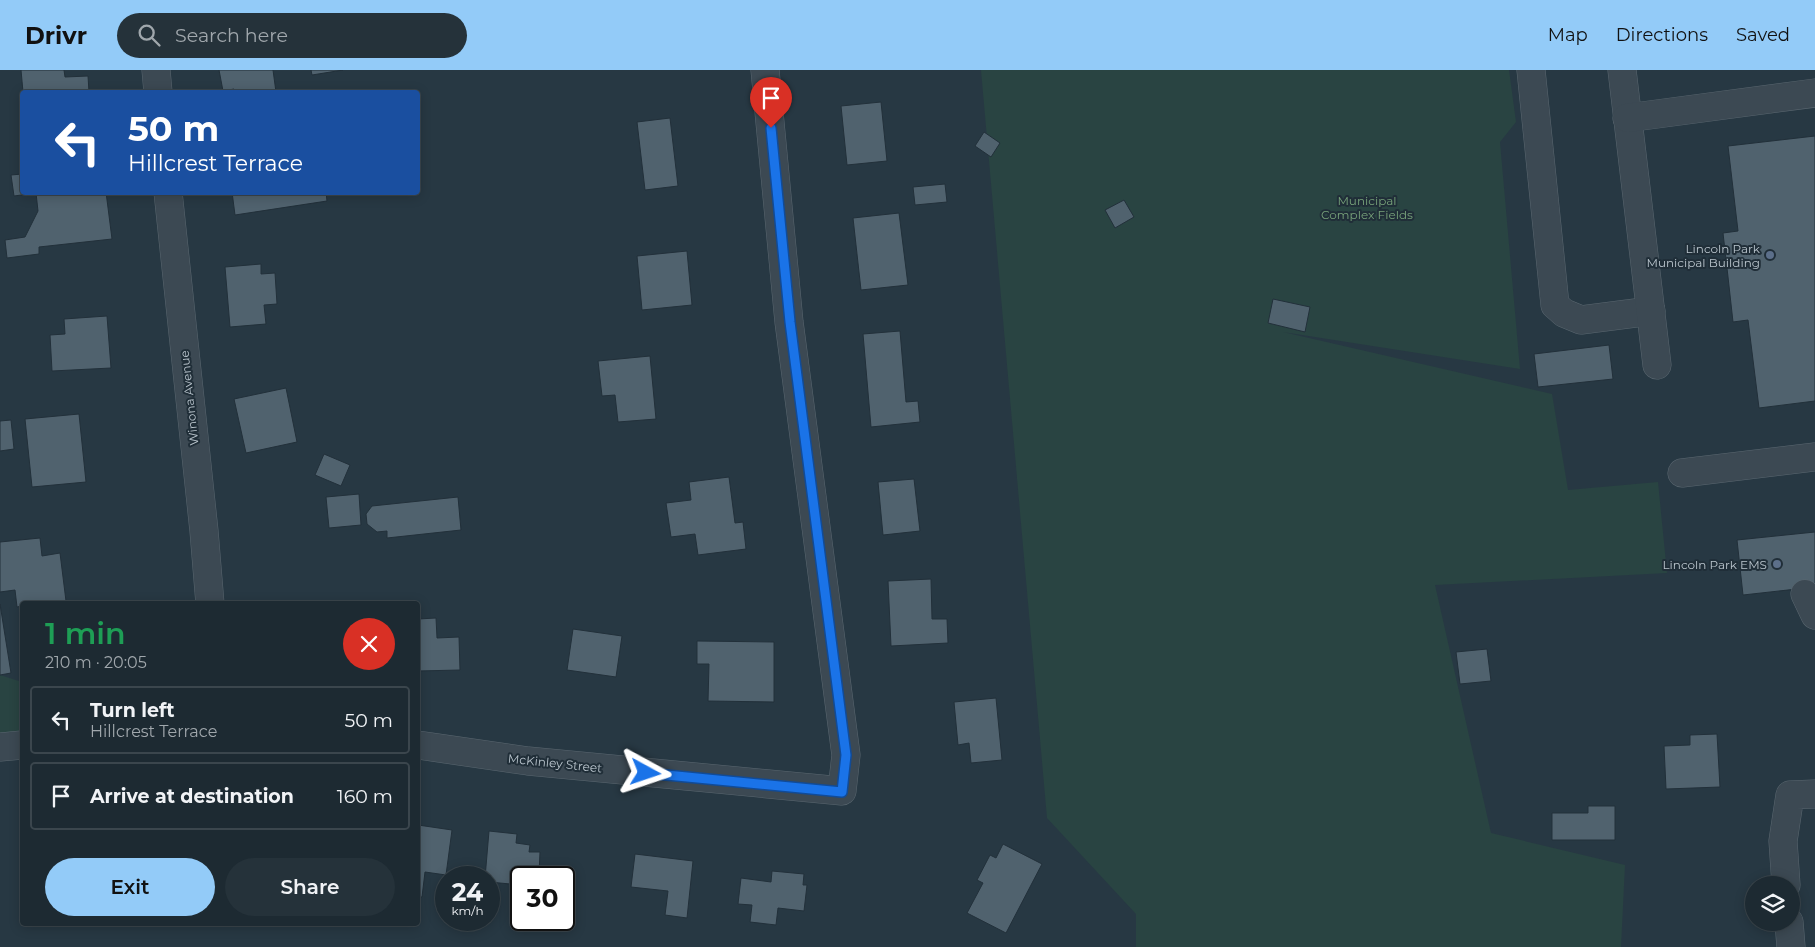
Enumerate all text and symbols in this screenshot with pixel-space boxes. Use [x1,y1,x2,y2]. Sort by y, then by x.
search box [117,13,467,58]
text: Drivr [25,21,87,50]
icon: search [135,21,163,49]
text: Search here [175,24,288,47]
text: Map [1548,24,1588,46]
text: Directions [1616,24,1708,46]
text: Saved [1736,24,1790,46]
pin [750,77,792,128]
icon: arrive [757,84,785,112]
text: 50 m [128,107,219,150]
icon: left [45,110,110,175]
text: Hillcrest Terrace [128,150,303,177]
park label: Municipal Complex Fields [1321,193,1413,222]
place label: Lincoln Park Municipal Building [1646,241,1761,270]
marker: Lincoln Park Municipal Building [1764,249,1776,261]
street label: Winona Avenue [177,350,201,446]
place label: Lincoln Park EMS [1663,557,1767,572]
marker: Lincoln Park EMS [1771,558,1783,570]
text: 1 min [45,615,126,652]
button: close [343,618,395,670]
text: 210 m · 20:05 [45,653,147,672]
text: Turn left [90,699,175,722]
icon: left [47,706,75,734]
text: 50 m [345,709,393,732]
text: Hillcrest Terrace [90,722,217,741]
position arrow [619,746,671,798]
street label: McKinley Street [507,751,603,775]
icon: arrive [47,782,75,810]
text: Arrive at destination [90,785,294,808]
text: 160 m [337,785,393,808]
button: Exit [45,858,215,916]
button: Share [225,858,395,916]
speed limit sign: 30 [510,866,575,931]
map controls [1745,876,1800,931]
button: layers [1745,876,1800,931]
text: 24 [452,877,483,907]
text: km/h [451,903,484,918]

